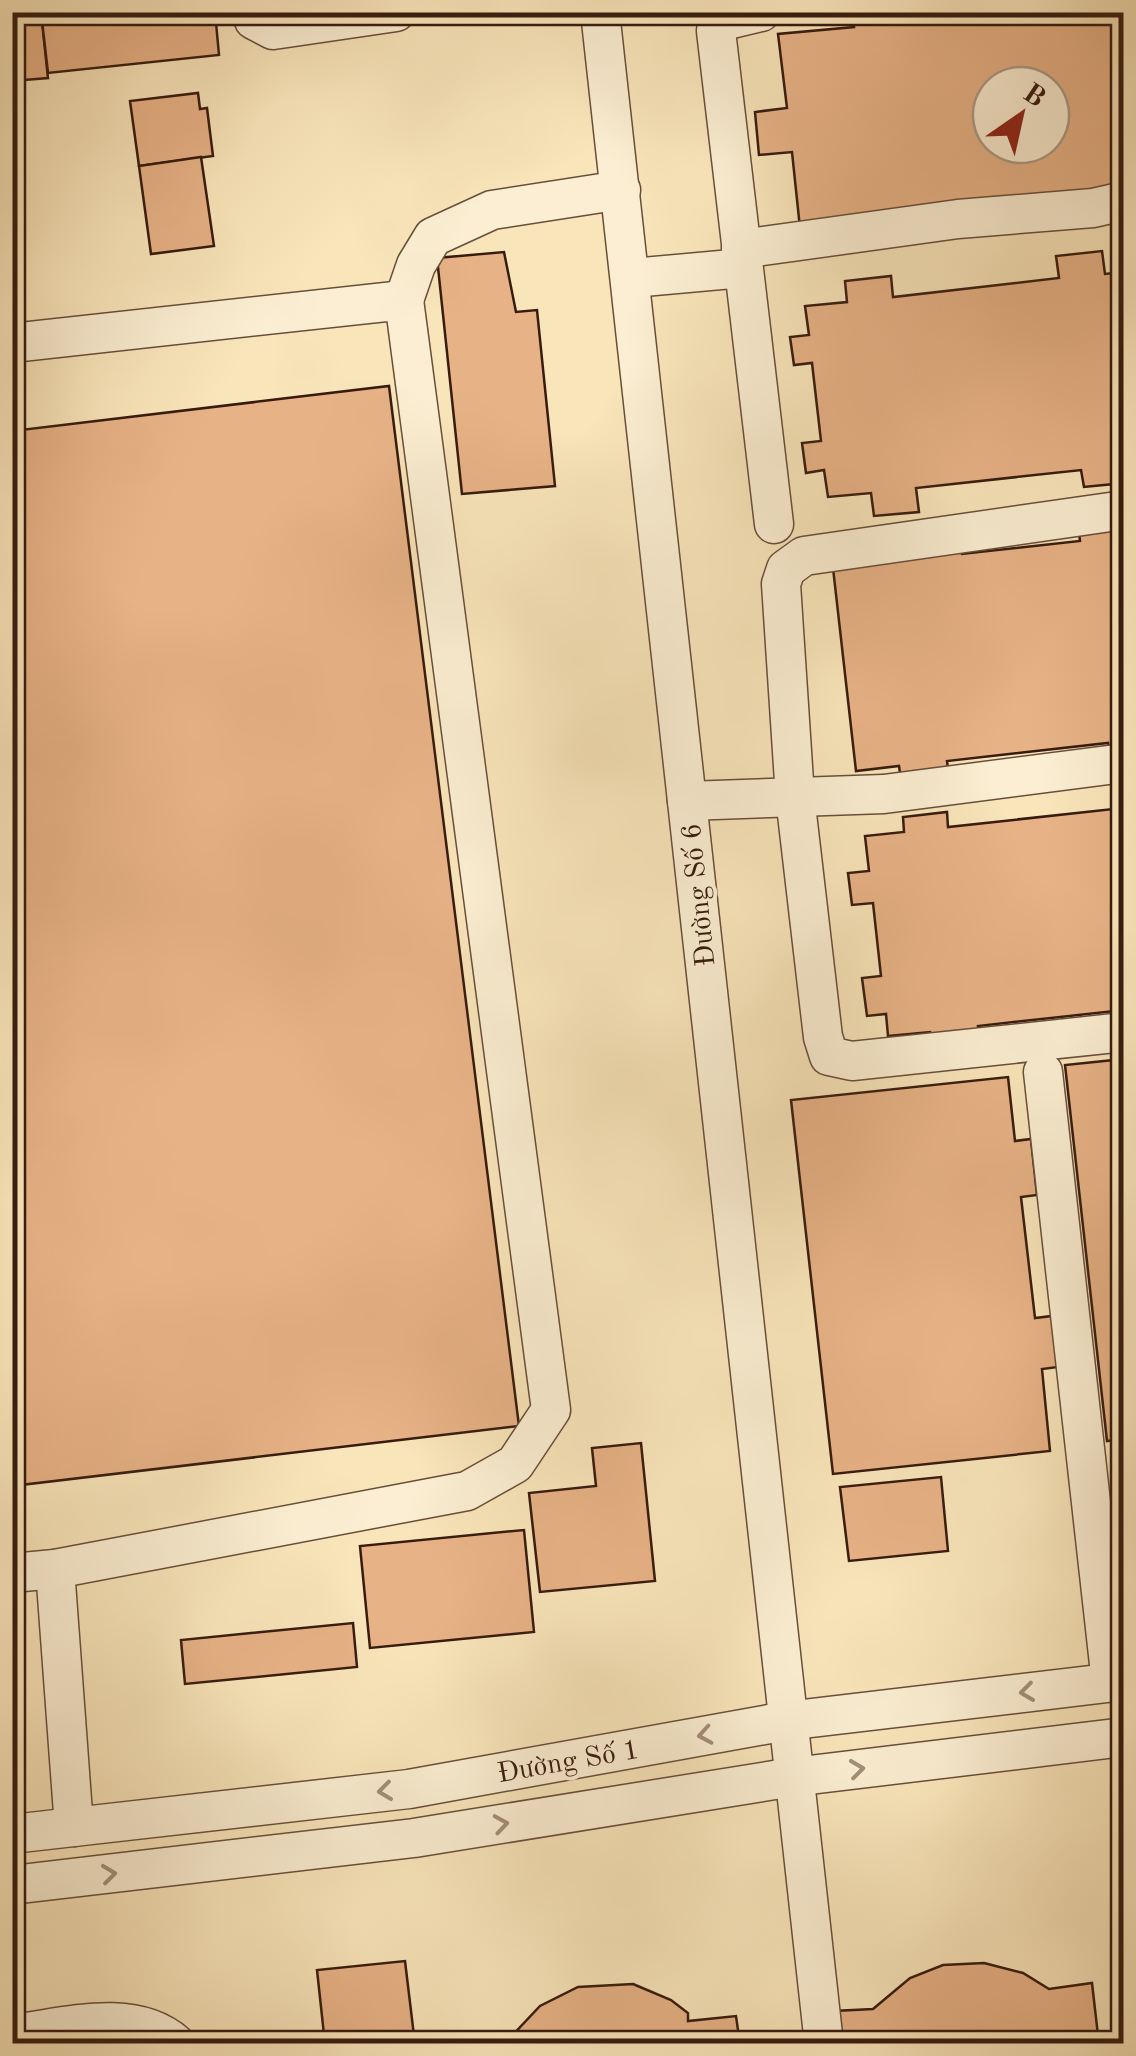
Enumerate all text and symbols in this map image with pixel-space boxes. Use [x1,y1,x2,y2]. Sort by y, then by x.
north arrow [971,65,1071,165]
text: B [1017,80,1049,114]
street label: Đường Số 6 [678,822,721,968]
one-way arrow [1018,1681,1034,1702]
one-way arrow [696,1724,713,1745]
street label: Đường Số 1 [495,1736,642,1789]
one-way arrow [849,1759,865,1780]
one-way arrow [376,1780,392,1801]
one-way arrow [493,1814,509,1835]
one-way arrow [102,1864,118,1885]

